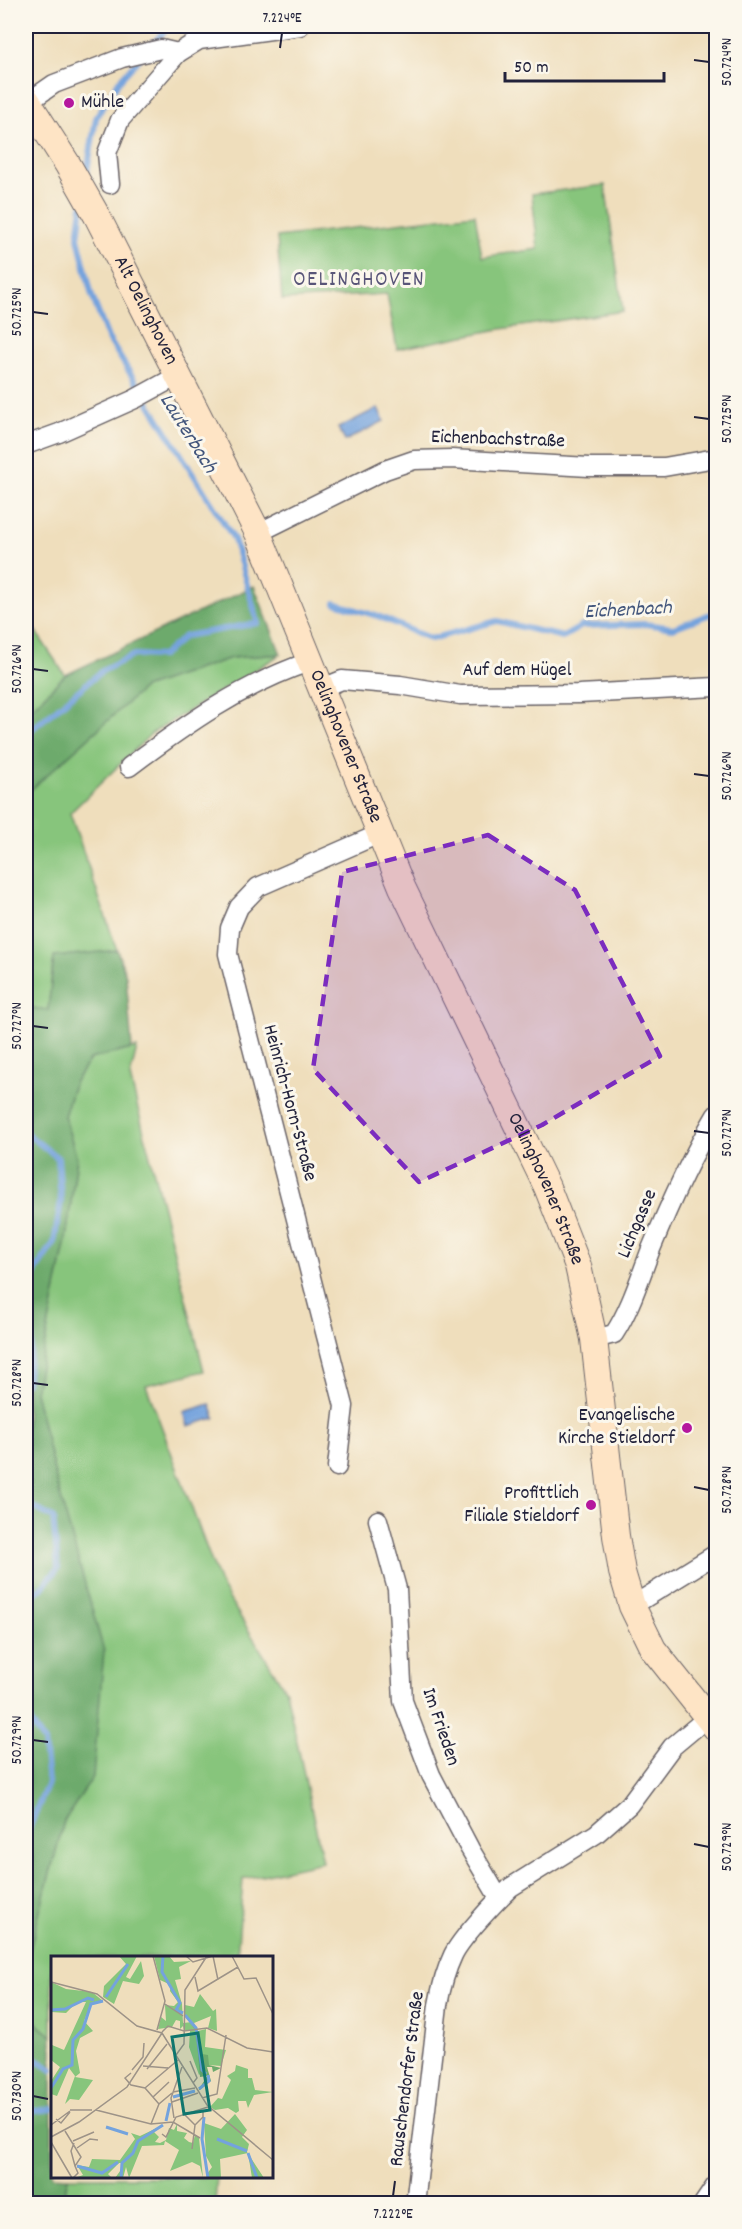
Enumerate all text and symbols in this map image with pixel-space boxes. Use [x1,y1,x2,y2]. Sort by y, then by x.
text: 7.224°E [262,8,302,30]
text: 50.724°N [717,38,739,86]
scale bar [505,45,664,83]
text: 50 m [514,56,549,81]
place label: Mühle [81,89,124,117]
marker: Mühle [62,96,76,110]
street label: Alt Oelinghoven [106,251,184,370]
district label: OELINGHOVEN [293,265,425,296]
text: 50.725°N [7,287,29,337]
water label: Lauterbach [151,388,224,481]
text: 50.725°N [717,394,739,444]
street label: Eichenbachstraße [430,424,566,456]
water label: Eichenbach [584,594,674,628]
text: 50.726°N [7,644,29,694]
street label: Auf dem Hügel [463,657,572,685]
street label: Oelinghovener Straße [301,666,389,828]
text: 50.726°N [717,751,739,801]
text: 50.727°N [7,1002,29,1050]
street label: Heinrich-Horn-Straße [255,1022,323,1185]
street label: Oelinghovener Straße [499,1108,590,1269]
text: 50.727°N [717,1109,739,1157]
street label: Lichgasse [611,1185,665,1263]
text: 50.728°N [7,1359,29,1407]
place label: Evangelische Kirche Stieldorf [558,1402,676,1453]
marker: Evangelische Kirche Stieldorf [680,1421,694,1435]
text: 50.728°N [717,1466,739,1514]
place label: Profittlich Filiale Stieldorf [464,1480,580,1531]
marker: Profittlich Filiale Stieldorf [584,1498,598,1512]
street label: Im Frieden [414,1684,466,1770]
text: 50.729°N [7,1715,29,1765]
text: 50.729°N [717,1822,739,1872]
inset map [51,1956,273,2178]
street label: Rauschendorfer Straße [383,1990,433,2168]
text: 50.730°N [7,2071,29,2121]
text: 7.222°E [373,2204,413,2226]

